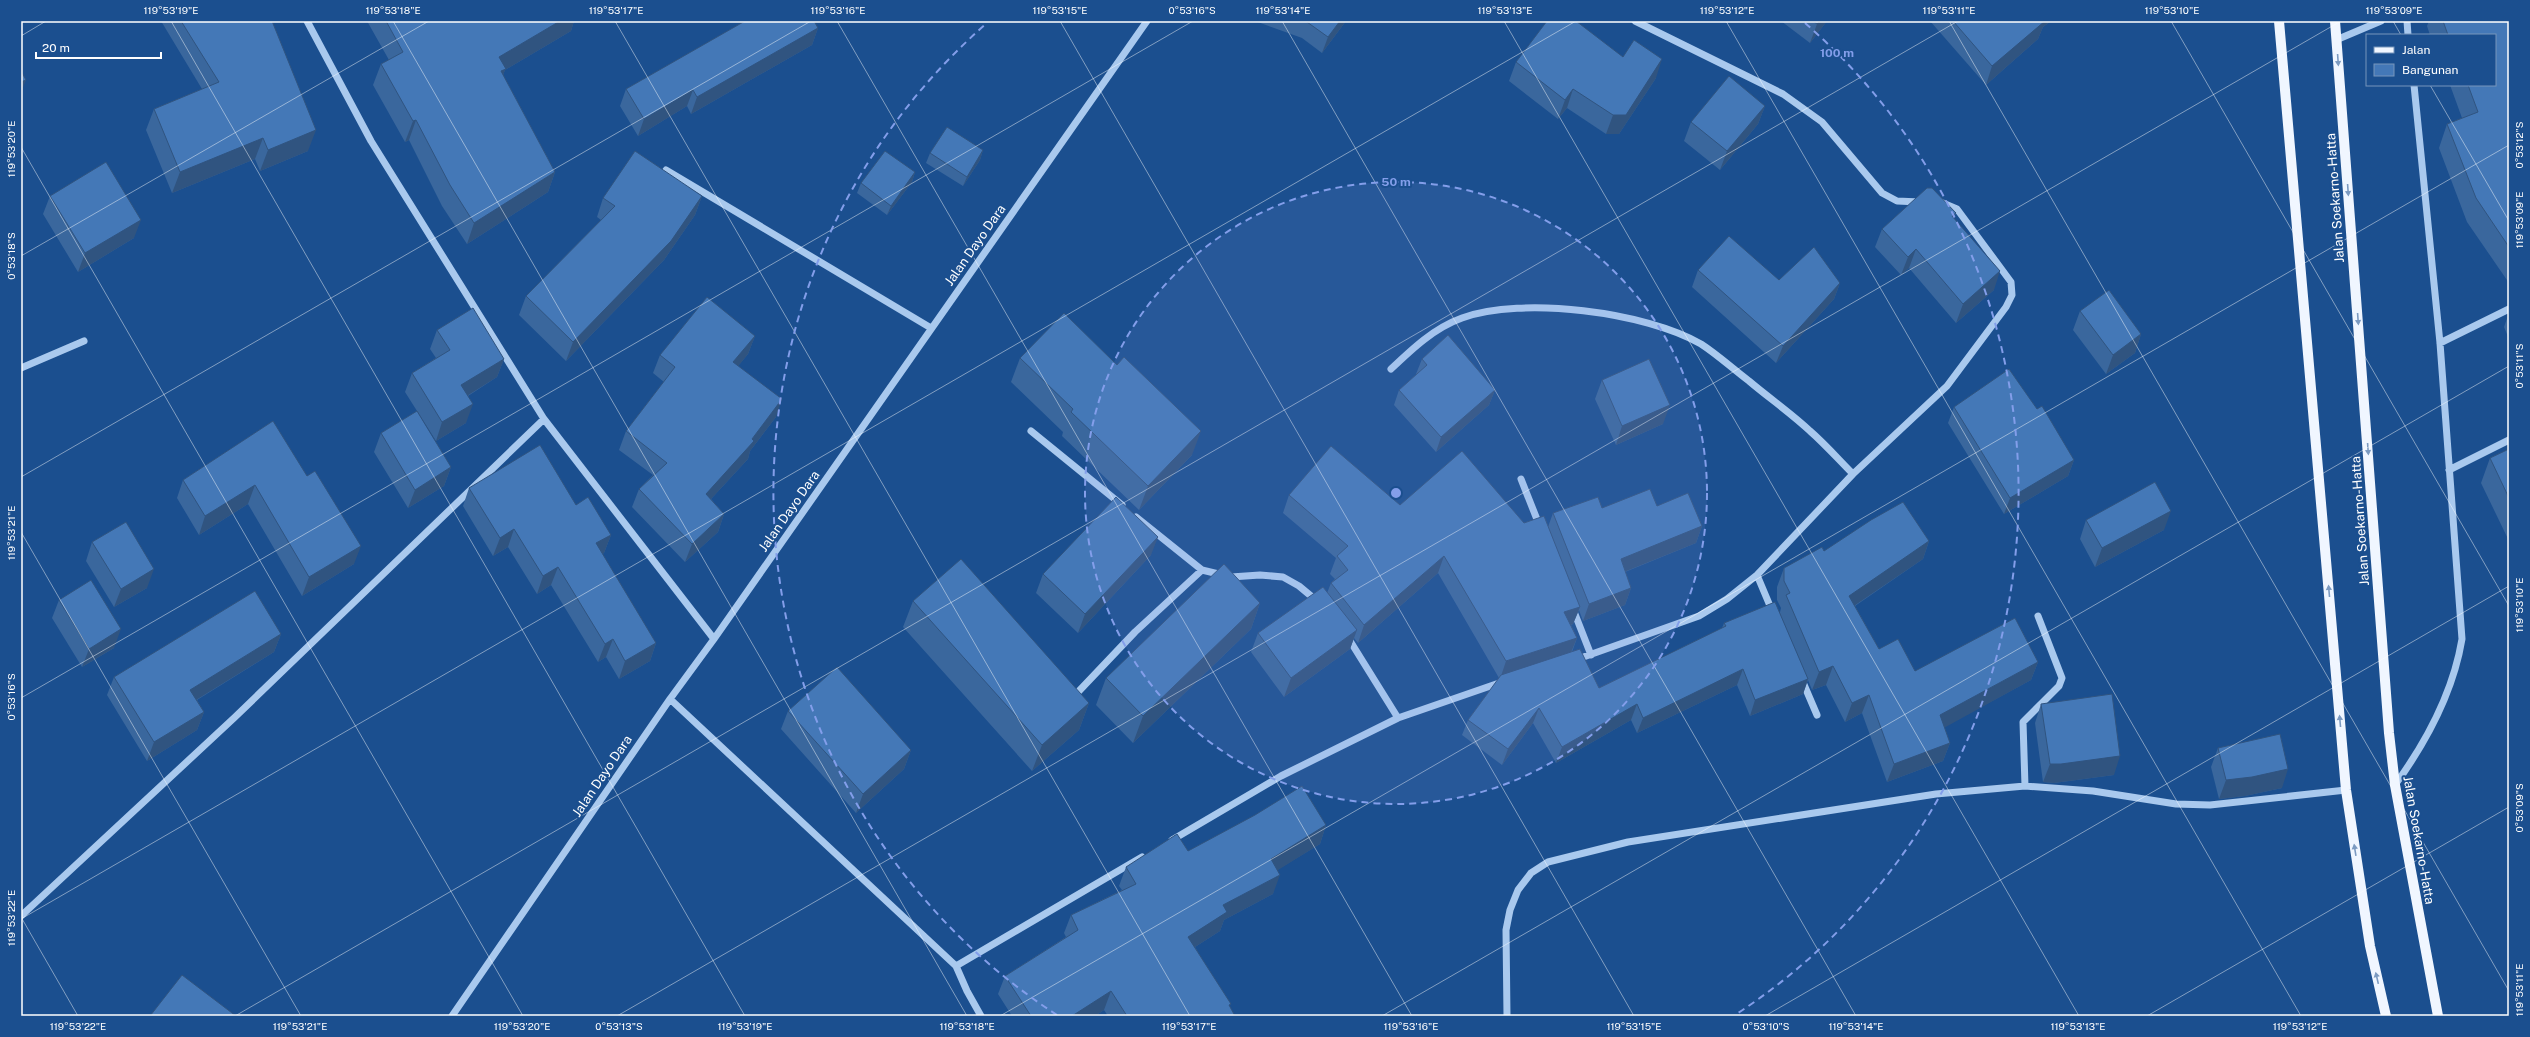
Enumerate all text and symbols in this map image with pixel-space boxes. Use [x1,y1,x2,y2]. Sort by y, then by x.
text: 119°53'19"E [144,4,198,16]
text: 119°53'18"E [365,4,421,16]
text: 119°53'17"E [589,4,643,16]
text: 119°53'16"E [811,4,865,16]
text: 119°53'15"E [1032,4,1088,16]
text: 0°53'16"S [1168,4,1216,16]
text: 119°53'14"E [1255,4,1311,16]
text: 119°53'13"E [1477,4,1533,16]
text: 119°53'12"E [1700,4,1754,16]
text: 119°53'11"E [1923,4,1975,16]
text: 119°53'10"E [2145,4,2199,16]
text: 119°53'09"E [2366,4,2422,16]
scale bar [36,34,161,60]
legend [2366,34,2496,86]
text: 20 m [42,41,70,55]
text: Jalan [2402,43,2431,57]
text: 100 m [1820,46,1854,60]
one-way arrow [2334,54,2341,66]
text: Bangunan [2402,63,2458,77]
text: 119°53'20"E [5,121,17,177]
text: 0°53'12"S [2513,121,2525,168]
street label: Jalan Soekarno-Hatta [2323,133,2347,263]
text: 50 m [1381,175,1411,189]
one-way arrow [2344,184,2351,196]
text: 119°53'09"E [2513,192,2525,248]
street label: Jalan Dayo Dara [941,202,1009,288]
text: 0°53'18"S [5,232,17,280]
one-way arrow [2354,313,2361,325]
text: 0°53'11"S [2513,343,2525,389]
one-way arrow [2364,443,2371,455]
street label: Jalan Soekarno-Hatta [2348,456,2372,586]
street label: Jalan Dayo Dara [755,468,823,554]
centre of rings [1389,486,1403,500]
text: 119°53'21"E [5,506,17,560]
text: 119°53'10"E [2513,578,2525,632]
one-way arrow [2326,585,2332,597]
text: 0°53'16"S [5,673,17,721]
one-way arrow [2337,715,2344,727]
street label: Jalan Dayo Dara [569,732,635,820]
street label: Jalan Soekarno-Hatta [2400,775,2438,905]
text: 0°53'09"S [2513,783,2525,833]
one-way arrow [2352,844,2358,856]
text: 119°53'22"E [5,890,17,946]
text: 119°53'11"E [2513,964,2525,1016]
one-way arrow [2374,972,2380,984]
text: 119°53'22"E [50,1020,106,1032]
text: 119°53'21"E [273,1020,327,1032]
text: 119°53'20"E [494,1020,550,1032]
text: 0°53'13"S [595,1020,643,1032]
text: 119°53'19"E [718,1020,772,1032]
text: 119°53'18"E [939,1020,995,1032]
text: 119°53'17"E [1162,1020,1216,1032]
text: 119°53'16"E [1384,1020,1438,1032]
text: 119°53'15"E [1606,1020,1662,1032]
text: 0°53'10"S [1742,1020,1790,1032]
text: 119°53'14"E [1828,1020,1884,1032]
text: 119°53'13"E [2050,1020,2106,1032]
text: 119°53'12"E [2273,1020,2327,1032]

